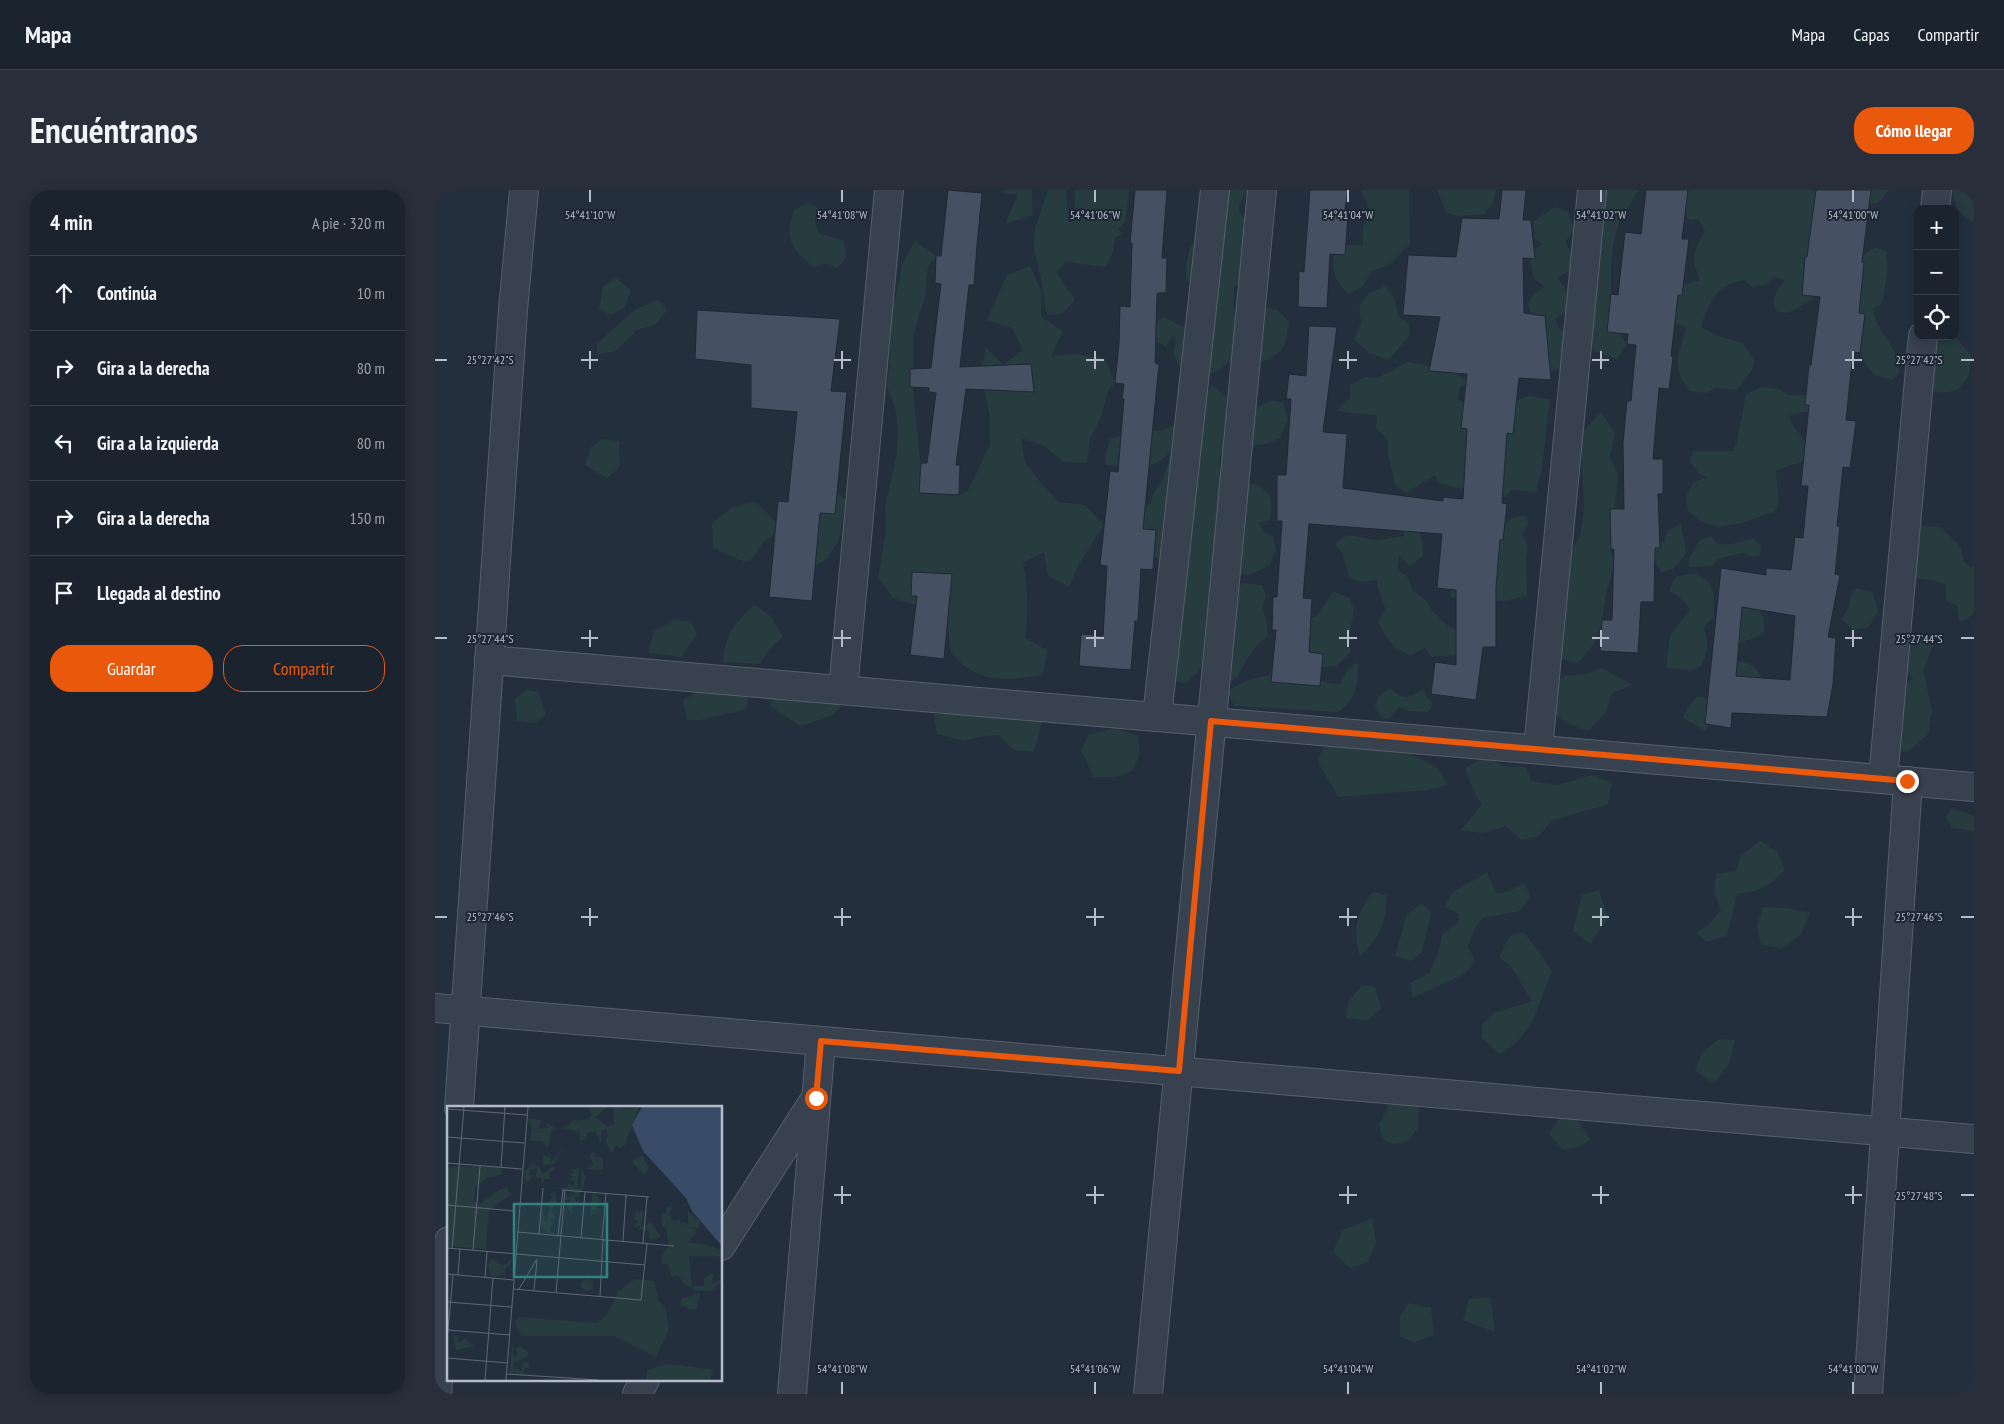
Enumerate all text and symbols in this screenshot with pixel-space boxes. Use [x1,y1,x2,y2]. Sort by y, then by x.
text: Mapa [25,19,72,50]
text: Mapa [1792,23,1825,46]
text: Capas [1853,23,1890,46]
text: Compartir [1918,23,1979,46]
text: Encuéntranos [30,107,198,153]
button: Cómo llegar [1854,107,1974,154]
map controls [1914,205,1959,340]
button: + [1914,205,1959,250]
text: 54°41'10"W [565,207,615,222]
text: 54°41'08"W [817,207,867,222]
text: 54°41'06"W [1070,207,1120,222]
text: 54°41'04"W [1323,207,1373,222]
text: 54°41'02"W [1576,207,1626,222]
text: 54°41'00"W [1828,207,1878,222]
text: 4 min [50,209,92,236]
text: A pie · 320 m [312,213,385,233]
button: − [1914,250,1959,295]
icon: ahead [50,279,78,307]
text: Continúa [97,281,157,305]
text: 10 m [357,283,385,303]
button: locate [1914,295,1959,340]
text: 25°27'42"S [466,352,514,367]
text: 25°27'42"S [1895,352,1943,367]
icon: right [50,354,78,382]
text: Gira a la derecha [97,356,210,380]
text: 80 m [357,358,385,378]
icon: left [50,429,78,457]
text: Gira a la izquierda [97,431,219,455]
text: 80 m [357,433,385,453]
icon: right [50,504,78,532]
text: Gira a la derecha [97,506,210,530]
text: 150 m [350,508,385,528]
icon: arrive [50,579,78,607]
text: Llegada al destino [97,581,221,605]
text: 25°27'44"S [466,631,514,646]
text: 25°27'44"S [1895,631,1943,646]
button: Guardar [50,645,213,692]
button: Compartir [223,645,385,692]
route end [1896,770,1919,793]
text: 25°27'46"S [466,909,514,924]
text: 25°27'46"S [1895,909,1943,924]
route start [805,1087,828,1110]
inset map [447,1106,723,1382]
text: 25°27'48"S [1895,1188,1943,1203]
text: 54°41'08"W [817,1361,867,1376]
text: 54°41'06"W [1070,1361,1120,1376]
text: 54°41'04"W [1323,1361,1373,1376]
text: 54°41'02"W [1576,1361,1626,1376]
text: 54°41'00"W [1828,1361,1878,1376]

